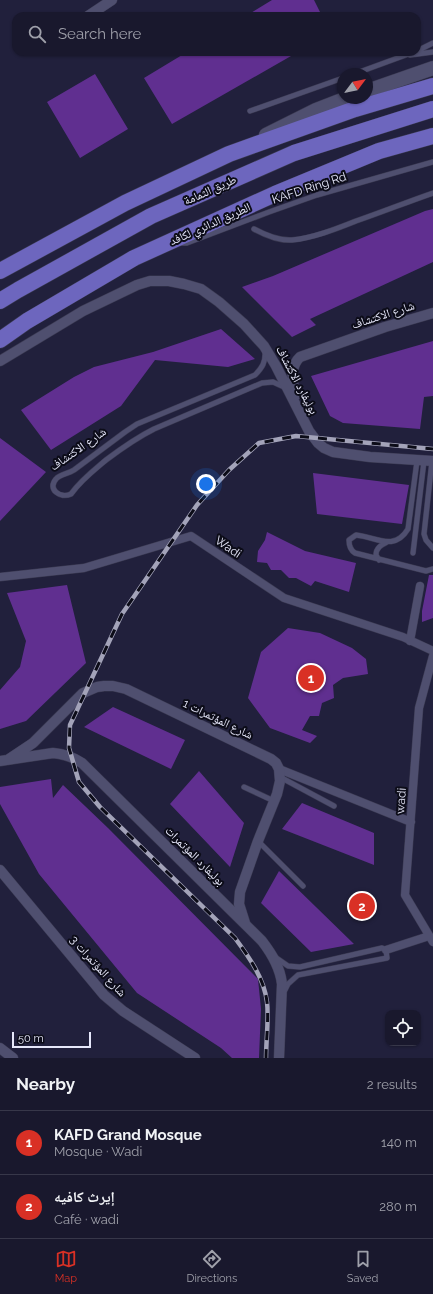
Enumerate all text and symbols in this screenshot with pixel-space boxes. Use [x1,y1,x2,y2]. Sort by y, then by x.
search box [12,12,421,56]
icon: search [26,23,48,45]
text: Search here [58,25,141,43]
north arrow [337,68,373,104]
street label: KAFD Ring Rd [270,169,348,207]
street label: طريق الثمامة [181,172,239,208]
street label: الطريق الدائري لكافد [167,200,254,251]
street label: شارع الاكتشاف [350,298,417,333]
street label: بوليفارد الاكتشاف [273,343,321,417]
street label: شارع الاكتشاف [47,424,109,474]
your location [196,474,216,494]
street label: Wadi [212,533,244,561]
pin: 1 [298,663,324,693]
street label: شارع المؤتمرات 1 [180,696,255,743]
street label: wadi [393,787,409,815]
street label: بوليفارد المؤتمرات [162,823,228,889]
pin: 2 [349,891,375,921]
street label: شارع المؤتمرات 3 [66,933,129,1000]
map controls [385,1010,421,1046]
button: locate [385,1010,421,1046]
scale bar [12,1030,91,1049]
text: 50 m [18,1032,44,1045]
text: Nearby [16,1074,75,1094]
text: 2 results [367,1077,417,1092]
text: KAFD Grand Mosque [54,1126,202,1144]
text: 1 [26,1135,32,1150]
text: 140 m [381,1135,417,1150]
text: Mosque · Wadi [54,1144,142,1159]
text: إيرث كافيه [54,1188,115,1206]
text: 2 [25,1199,33,1214]
text: 280 m [379,1199,417,1214]
text: Café · wadi [54,1212,119,1227]
tab: Map [55,1248,77,1285]
tab: Directions [187,1248,237,1285]
tab: Saved [347,1248,378,1285]

